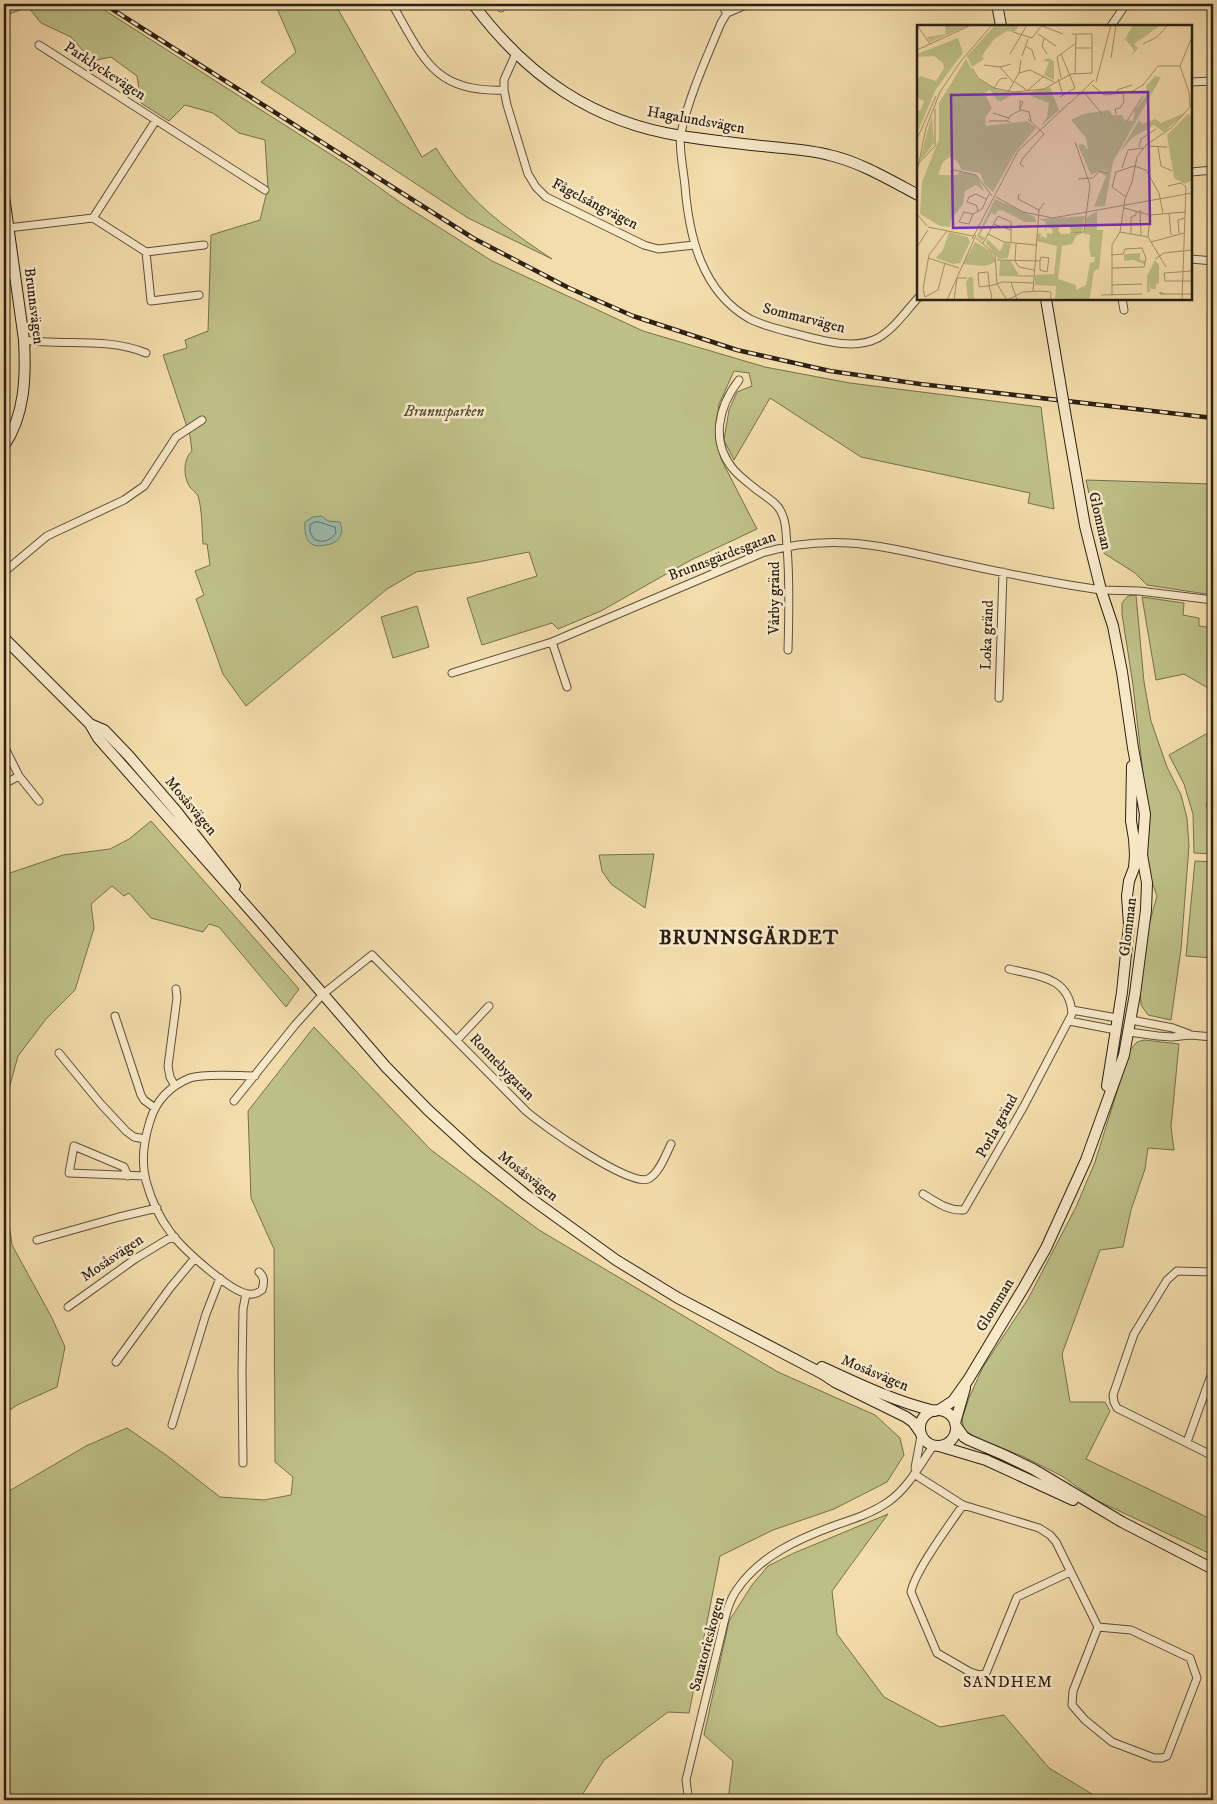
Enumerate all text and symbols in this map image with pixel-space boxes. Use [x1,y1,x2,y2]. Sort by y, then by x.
inset map [917,25,1192,300]
street label: Parklyckevägen [61,38,150,105]
street label: Hagalundsvägen [646,102,747,138]
street label: Fågelsångvägen [549,174,641,234]
street label: Brunnsvägen [20,267,48,346]
street label: Sommarvägen [761,299,847,337]
park label: Brunnsparken [403,402,484,421]
street label: Glomman [1084,490,1116,552]
street label: Brunnsgärdesgatan [666,527,779,585]
street label: Vårby gränd [765,561,784,636]
street label: Loka gränd [976,599,998,670]
street label: Mosåsvägen [161,773,221,840]
street label: Glomman [1115,896,1141,957]
district label: BRUNNSGÄRDET [659,925,839,951]
street label: Ronnebygatan [465,1030,539,1105]
street label: Porla gränd [972,1090,1022,1161]
street label: Mosåsvägen [494,1146,562,1206]
street label: Mosåsvägen [77,1230,147,1286]
street label: Glomman [972,1275,1018,1335]
street label: Mosåsvägen [838,1350,912,1396]
street label: Sanatorieskogen [685,1594,729,1693]
district label: SANDHEM [963,1672,1053,1692]

